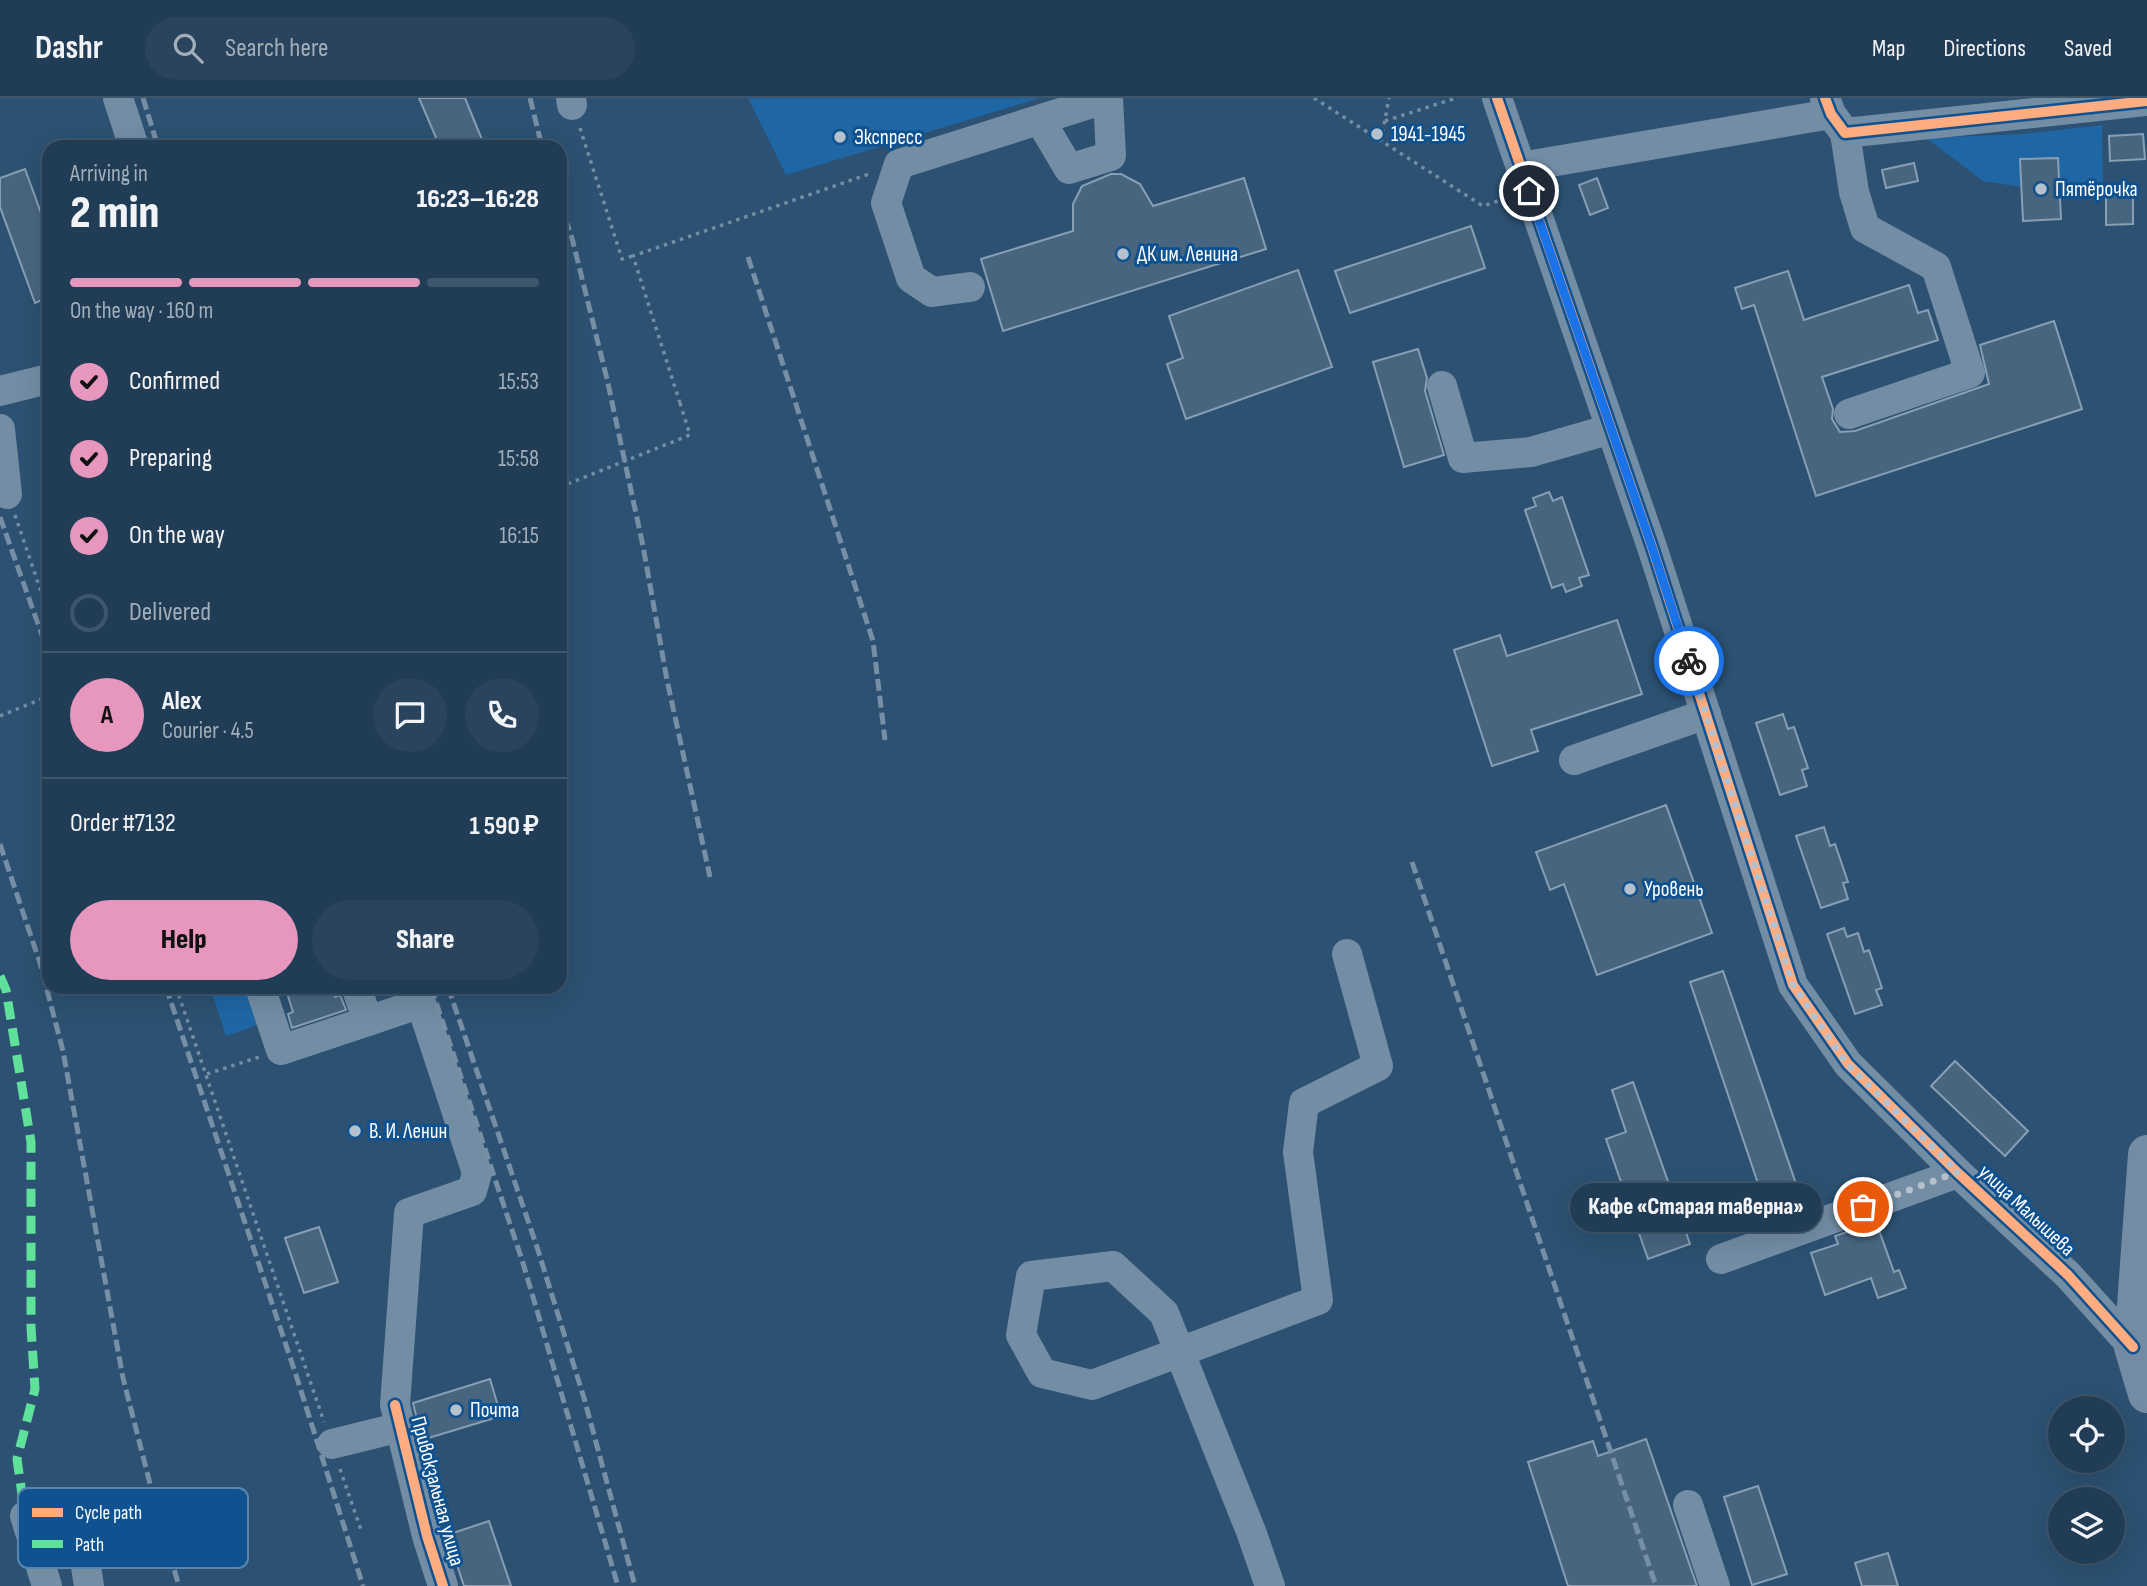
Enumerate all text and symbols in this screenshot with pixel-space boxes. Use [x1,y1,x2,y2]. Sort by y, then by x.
search box [145,17,635,80]
text: Dashr [35,28,103,68]
icon: search [169,29,207,67]
text: Search here [225,33,328,64]
text: Map [1872,34,1905,63]
text: Directions [1943,34,2026,63]
text: Saved [2064,34,2112,63]
place label: 1941-1945 [1391,122,1466,147]
place label: Экспресс [854,125,923,150]
marker: 1941-1945 [1369,126,1385,142]
marker: Экспресс [832,129,848,145]
text: Arriving in [70,160,148,188]
pin [1499,161,1559,221]
icon: home [1510,172,1548,210]
place label: Пятёрочка [2055,177,2138,202]
marker: Пятёрочка [2033,181,2049,197]
text: 16:23–16:28 [417,184,539,215]
text: 2 min [70,186,159,241]
place label: ДК им. Ленина [1137,242,1238,267]
marker: ДК им. Ленина [1115,246,1131,262]
text: On the way · 160 m [70,297,213,325]
icon: check [70,363,108,401]
text: Confirmed [129,366,220,397]
text: 15:53 [499,368,539,396]
icon: check [70,440,108,478]
text: Preparing [129,443,212,474]
text: 15:58 [498,445,539,473]
icon: check [70,517,108,555]
text: On the way [129,520,225,551]
text: 16:15 [499,522,539,550]
text: Delivered [129,597,211,628]
courier [1654,626,1724,696]
icon: bike [1670,642,1708,680]
button: chat [373,678,447,752]
button: phone [465,678,539,752]
text: Alex [162,686,202,717]
text: A [101,700,113,731]
text: Courier · 4.5 [162,717,254,745]
text: Order #7132 [70,808,176,839]
text: 1 590 ₽ [469,811,539,842]
place label: Уровень [1644,877,1704,902]
marker: Уровень [1622,881,1638,897]
button: Help [70,900,298,980]
button: Share [312,900,539,980]
place label: В. И. Ленин [369,1119,447,1144]
marker: В. И. Ленин [347,1123,363,1139]
street label: улица Малышева [1973,1159,2080,1261]
pin [1833,1177,1893,1237]
callout: Кафе «Старая таверна» [1569,1182,1821,1232]
icon: bag [1844,1188,1882,1226]
text: Кафе «Старая таверна» [1588,1193,1804,1221]
map controls [2048,1396,2125,1564]
button: locate [2048,1396,2125,1473]
place label: Почта [470,1398,519,1423]
marker: Почта [448,1402,464,1418]
street label: Привокзальная улица [406,1414,470,1569]
button: layers [2048,1487,2125,1564]
legend [18,1488,248,1568]
text: Cycle path [75,1502,142,1525]
text: Path [75,1534,104,1557]

